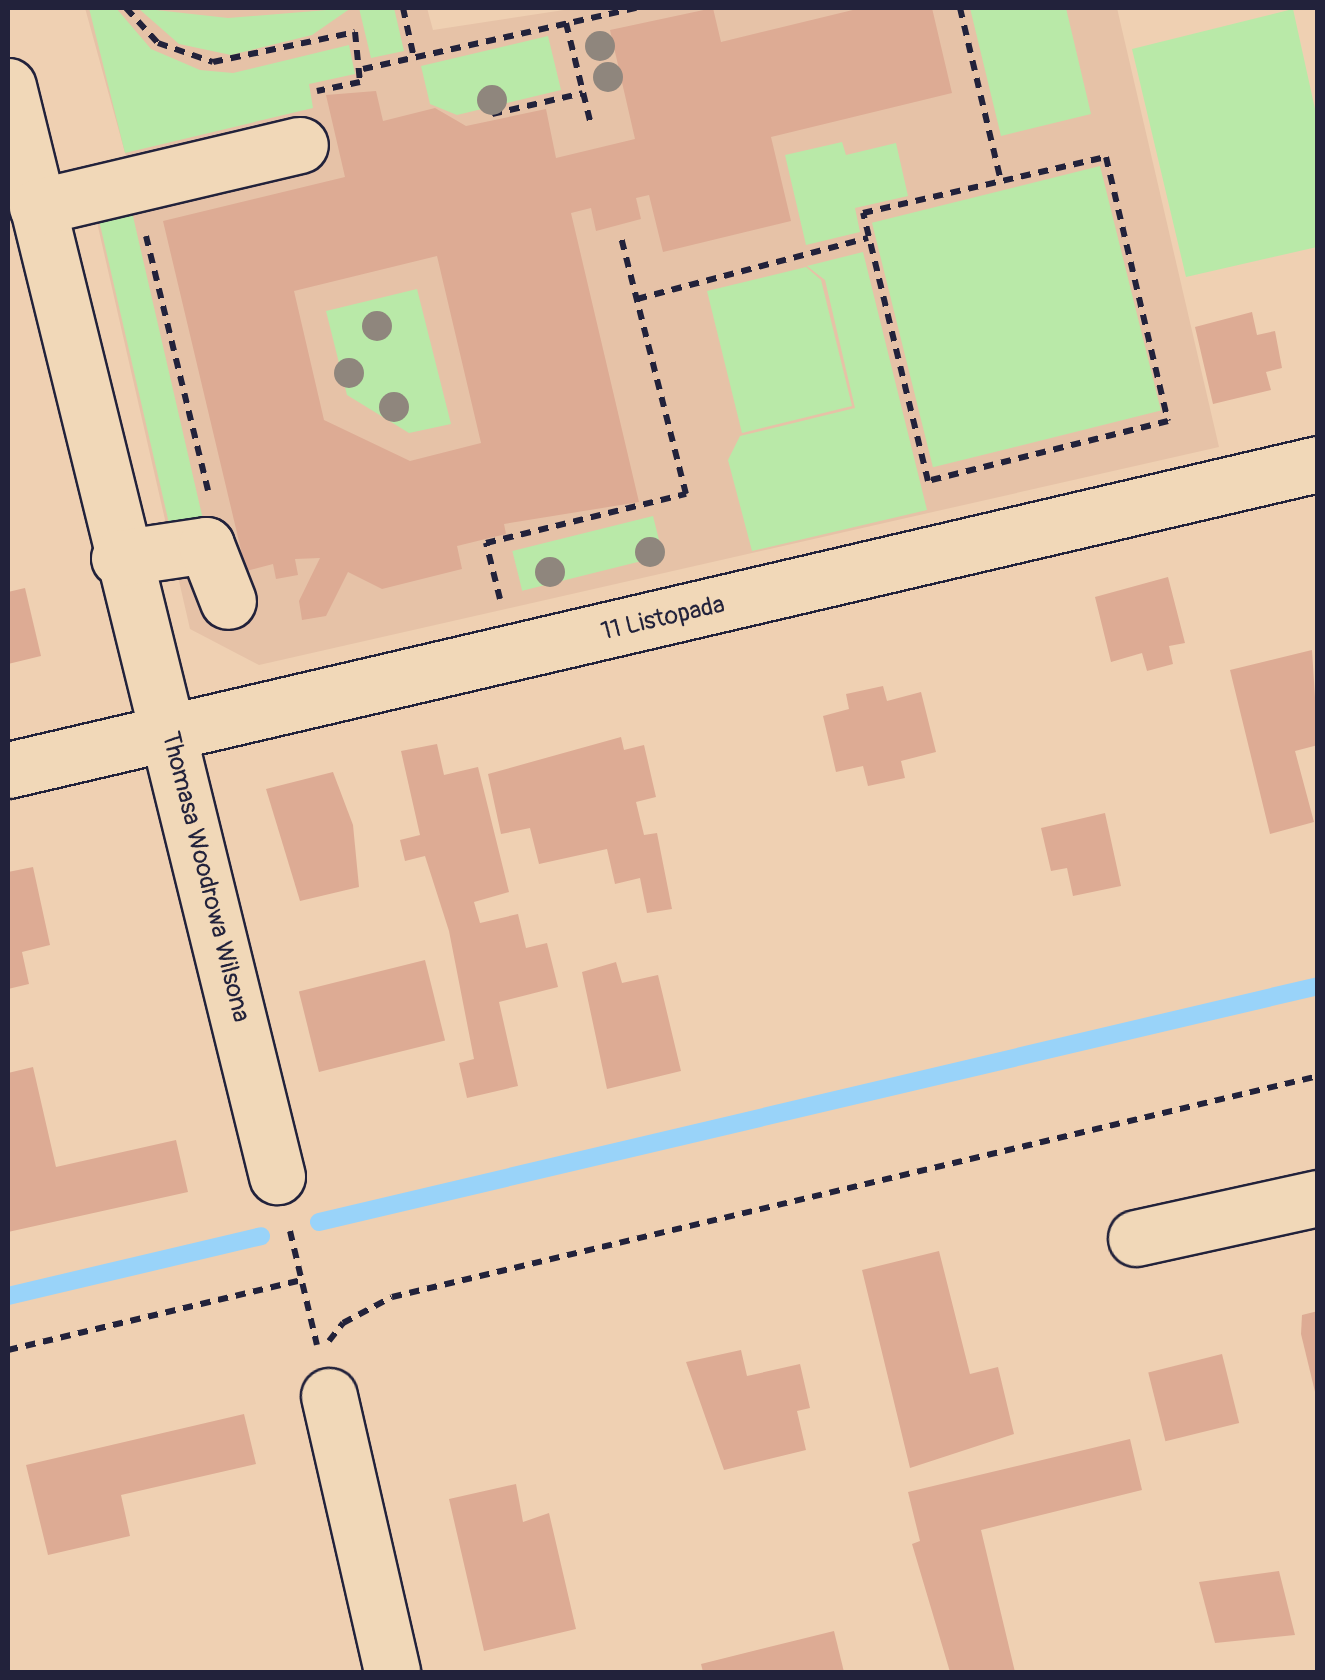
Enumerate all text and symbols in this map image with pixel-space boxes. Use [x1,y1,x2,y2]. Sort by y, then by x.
street label: 11 Listopada [598,590,728,648]
street label: Thomasa Woodrowa Wilsona [154,729,256,1025]

